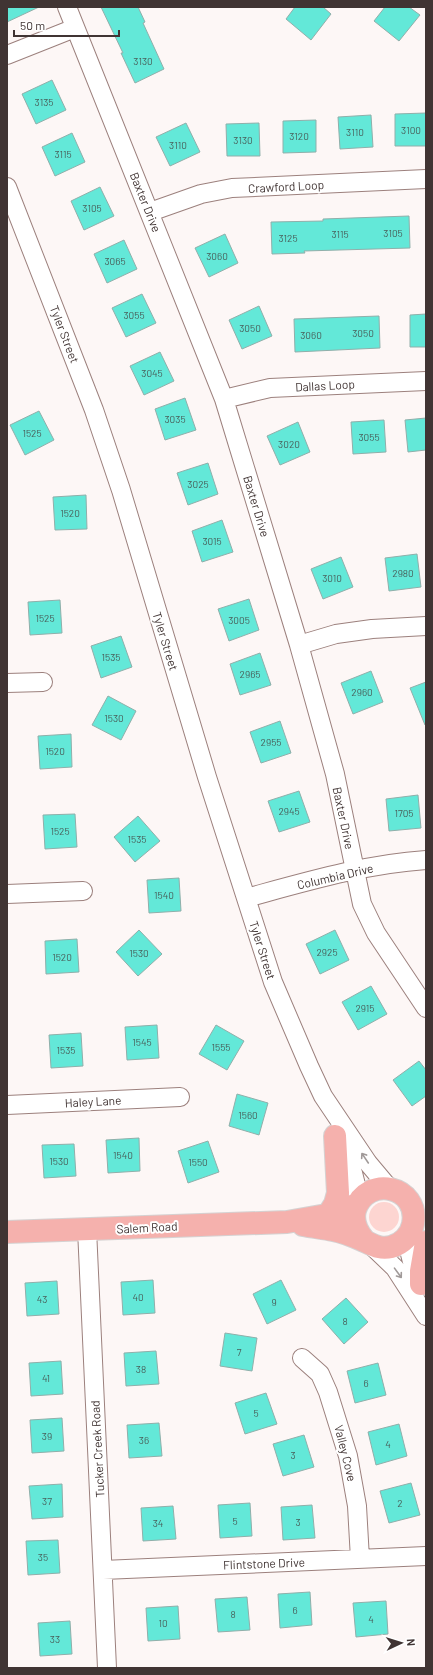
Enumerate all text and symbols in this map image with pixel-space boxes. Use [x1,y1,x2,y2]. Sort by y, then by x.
scale bar [14,12,119,38]
text: 50 m [20,18,45,32]
house number: 3130 [133,55,153,67]
house number: 3135 [35,96,53,108]
house number: 3100 [401,124,421,136]
house number: 3110 [346,126,364,138]
house number: 3120 [289,130,309,142]
house number: 3130 [233,134,253,146]
house number: 3110 [169,139,187,151]
house number: 3115 [54,148,72,160]
street label: Baxter Drive [128,170,164,234]
street label: Crawford Loop [247,177,325,195]
house number: 3105 [82,202,102,214]
house number: 3105 [383,227,403,239]
house number: 3115 [331,228,349,240]
house number: 3125 [278,232,298,244]
house number: 3060 [206,250,228,262]
house number: 3065 [104,255,126,267]
street label: Tyler Street [48,303,82,365]
house number: 3055 [123,309,145,321]
house number: 3050 [239,322,261,334]
house number: 3050 [352,327,374,339]
house number: 3060 [300,329,322,341]
house number: 3045 [141,367,163,379]
street label: Dallas Loop [295,376,355,394]
house number: 3035 [164,413,186,425]
house number: 1525 [22,427,42,439]
house number: 3055 [358,431,380,443]
house number: 3020 [278,438,300,450]
street label: Baxter Drive [241,474,273,538]
house number: 3025 [187,478,209,490]
house number: 1520 [60,507,80,519]
house number: 3015 [202,535,222,547]
house number: 2980 [392,567,414,579]
house number: 3010 [322,572,342,584]
street label: Tyler Street [150,610,182,672]
house number: 1525 [35,612,55,624]
house number: 3005 [228,614,250,626]
house number: 1535 [102,651,120,663]
house number: 2965 [240,668,260,680]
house number: 2960 [351,686,373,698]
house number: 1530 [104,712,124,724]
house number: 2955 [261,736,281,748]
house number: 1520 [45,745,65,757]
street label: Baxter Drive [331,786,357,850]
house number: 2945 [278,805,300,817]
house number: 1705 [394,807,414,819]
house number: 1525 [50,825,70,837]
house number: 1535 [128,833,146,845]
street label: Columbia Drive [296,860,374,892]
house number: 1540 [154,889,174,901]
street label: Tyler Street [247,919,279,981]
house number: 2925 [316,946,338,958]
house number: 1530 [129,947,149,959]
house number: 1520 [52,951,72,963]
house number: 2915 [355,1002,375,1014]
house number: 1545 [132,1036,152,1048]
house number: 1555 [212,1041,230,1053]
house number: 1535 [57,1044,75,1056]
street label: Haley Lane [64,1093,122,1109]
house number: 1560 [238,1109,258,1121]
house number: 1540 [113,1149,133,1161]
one-way arrow [361,1153,369,1164]
house number: 1530 [49,1155,69,1167]
house number: 1550 [188,1156,208,1168]
street label: Salem Road [116,1218,178,1236]
one-way arrow [394,1267,402,1278]
house number: 40 [132,1291,144,1303]
house number: 43 [37,1293,47,1305]
house number: 9 [271,1296,277,1308]
house number: 8 [342,1315,348,1327]
house number: 7 [237,1346,242,1358]
house number: 38 [136,1363,146,1375]
house number: 41 [42,1372,50,1384]
house number: 6 [363,1377,369,1389]
street label: Tucker Creek Road [87,1400,107,1498]
house number: 5 [253,1407,259,1419]
street label: Valley Cove [332,1423,360,1483]
house number: 39 [42,1430,52,1442]
house number: 36 [139,1434,149,1446]
house number: 4 [385,1438,391,1450]
house number: 3 [290,1449,296,1461]
house number: 37 [42,1495,52,1507]
house number: 2 [397,1497,403,1509]
house number: 5 [232,1515,238,1527]
house number: 3 [295,1516,301,1528]
house number: 34 [153,1517,163,1529]
house number: 35 [38,1551,48,1563]
street label: Flintstone Drive [223,1555,305,1571]
house number: 6 [292,1604,298,1616]
house number: 8 [230,1608,236,1620]
house number: 4 [368,1613,374,1625]
house number: 10 [158,1617,168,1629]
north arrow [381,1623,421,1663]
house number: 33 [50,1633,60,1645]
text: N [405,1638,418,1646]

